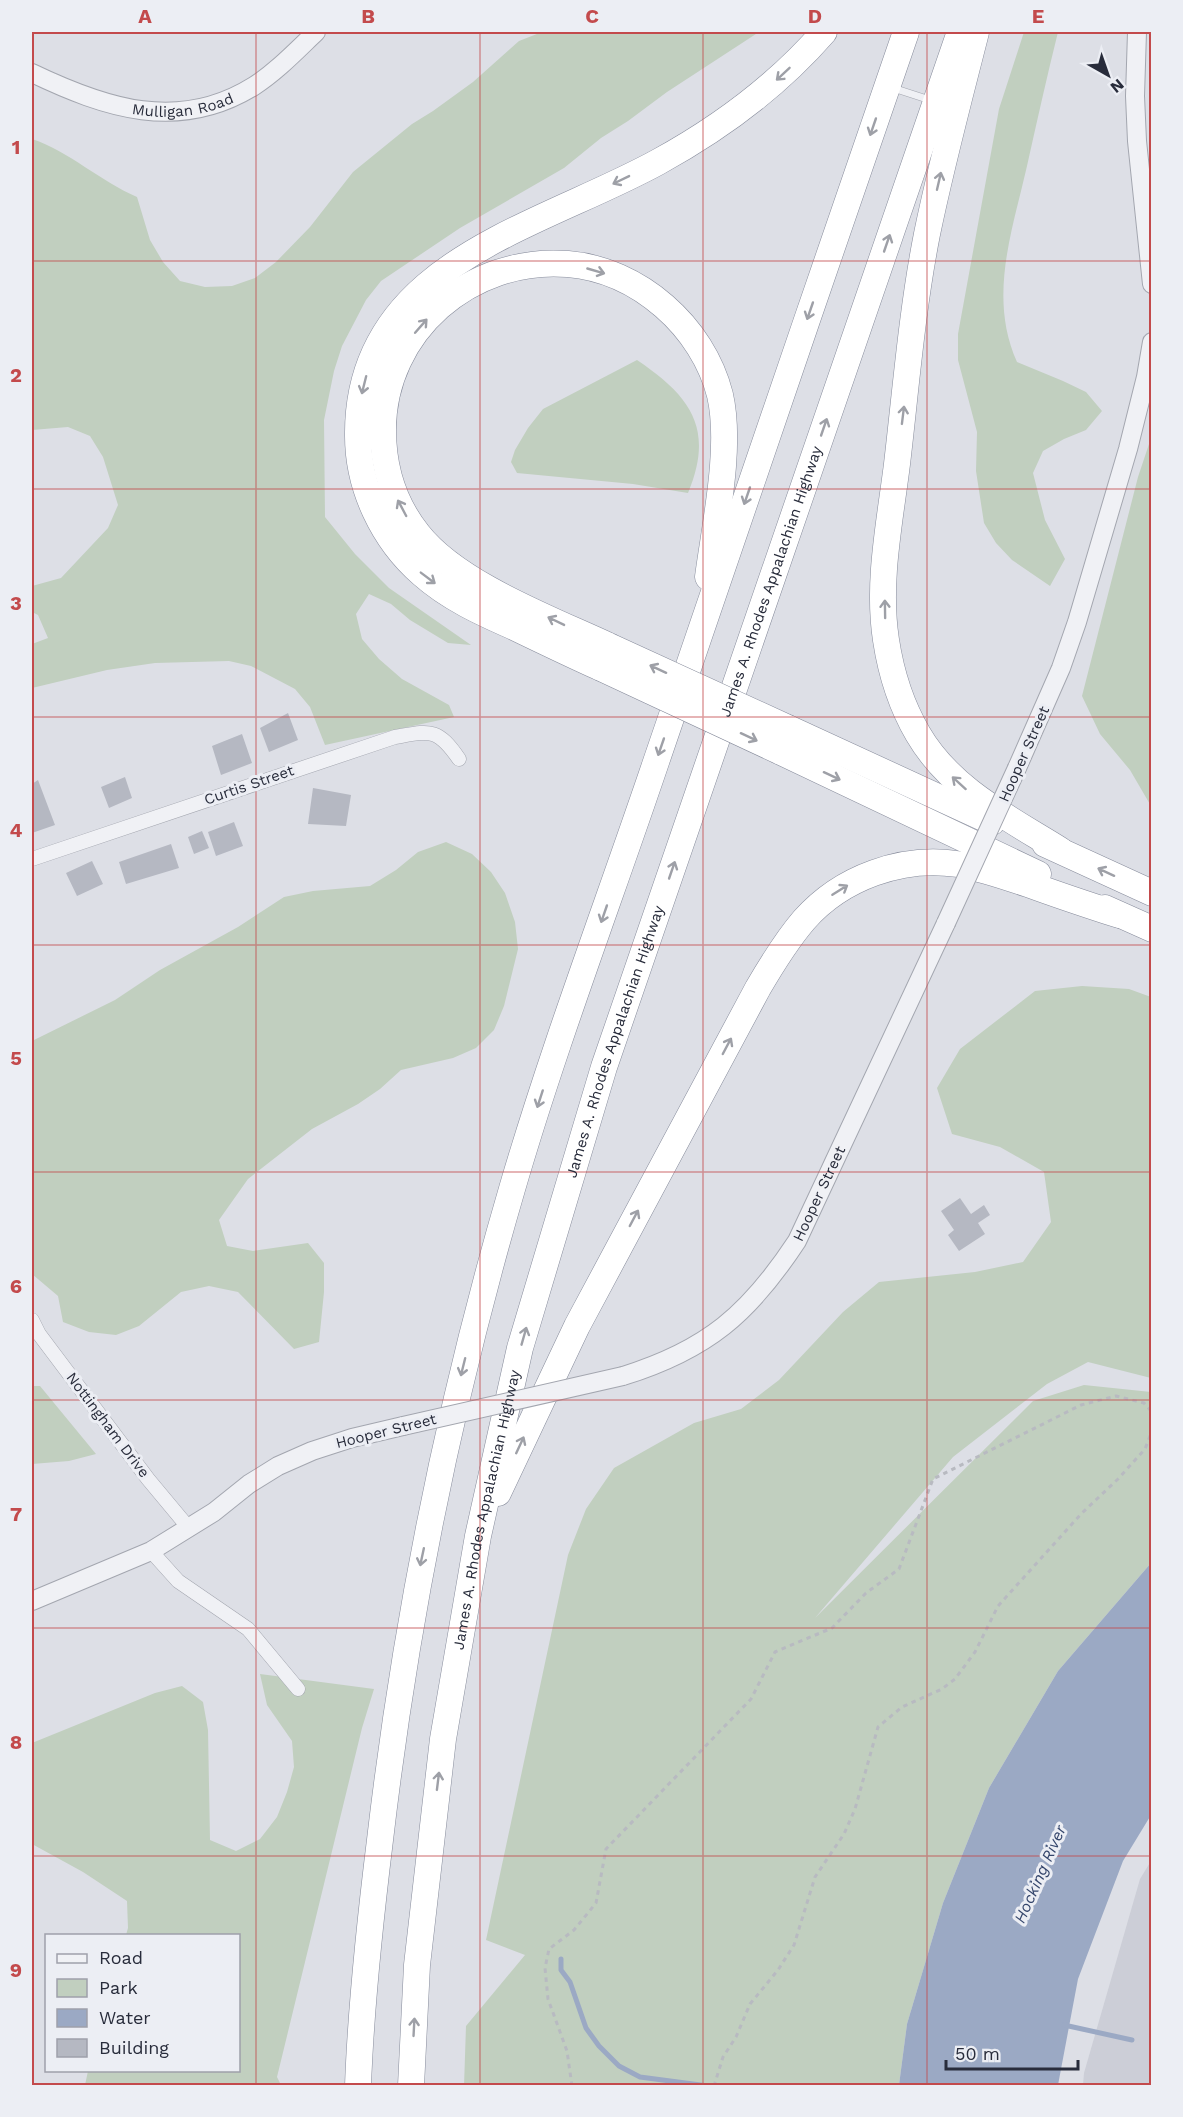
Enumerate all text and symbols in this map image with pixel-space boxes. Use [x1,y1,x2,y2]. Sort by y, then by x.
text: A [138,4,152,28]
text: B [361,4,375,28]
text: C [585,4,599,28]
text: D [808,4,822,28]
text: E [1032,4,1044,28]
north arrow [1078,45,1138,105]
one-way arrow [776,66,791,80]
text: N [1107,75,1128,97]
street label: Mulligan Road [131,89,236,121]
one-way arrow [867,117,878,136]
text: 1 [12,135,20,159]
one-way arrow [933,172,945,191]
one-way arrow [612,175,630,187]
one-way arrow [883,234,894,253]
one-way arrow [586,266,605,277]
one-way arrow [803,301,814,320]
one-way arrow [414,319,428,334]
text: 2 [10,363,22,387]
one-way arrow [357,375,369,394]
one-way arrow [898,406,909,426]
one-way arrow [820,418,831,437]
street label: James A. Rhodes Appalachian Highway [716,443,826,719]
one-way arrow [741,486,752,505]
one-way arrow [396,500,408,517]
one-way arrow [420,572,436,585]
text: 3 [10,591,22,615]
one-way arrow [879,600,890,620]
one-way arrow [548,615,566,626]
one-way arrow [649,662,667,673]
street label: Hooper Street [995,703,1053,805]
one-way arrow [740,732,758,743]
one-way arrow [655,737,666,756]
street label: Curtis Street [202,761,297,809]
one-way arrow [822,770,840,782]
one-way arrow [952,776,967,790]
text: 4 [10,818,23,842]
one-way arrow [668,861,679,880]
one-way arrow [1097,865,1115,877]
one-way arrow [831,884,848,896]
street label: James A. Rhodes Appalachian Highway [562,903,668,1180]
one-way arrow [597,905,608,923]
one-way arrow [721,1038,733,1055]
text: 5 [10,1046,22,1070]
one-way arrow [534,1089,545,1108]
street label: Hooper Street [789,1143,849,1244]
one-way arrow [629,1209,640,1227]
text: 6 [10,1274,22,1298]
one-way arrow [519,1327,530,1346]
one-way arrow [457,1357,469,1376]
street label: James A. Rhodes Appalachian Highway [450,1368,524,1651]
street label: Nottingham Drive [63,1369,153,1481]
street label: Hooper Street [334,1410,439,1452]
one-way arrow [515,1436,526,1454]
text: 7 [10,1502,22,1526]
one-way arrow [416,1547,427,1567]
text: 8 [10,1730,22,1754]
one-way arrow [432,1771,443,1791]
water label: Hocking River [1010,1821,1070,1926]
legend [45,1934,240,2072]
text: Road [99,1947,143,1968]
text: 9 [10,1958,22,1982]
text: Park [99,1977,138,1998]
text: Water [99,2007,151,2028]
one-way arrow [408,2018,419,2038]
scale bar [946,2033,1078,2071]
text: Building [99,2037,169,2058]
text: 50 m [955,2043,1000,2064]

